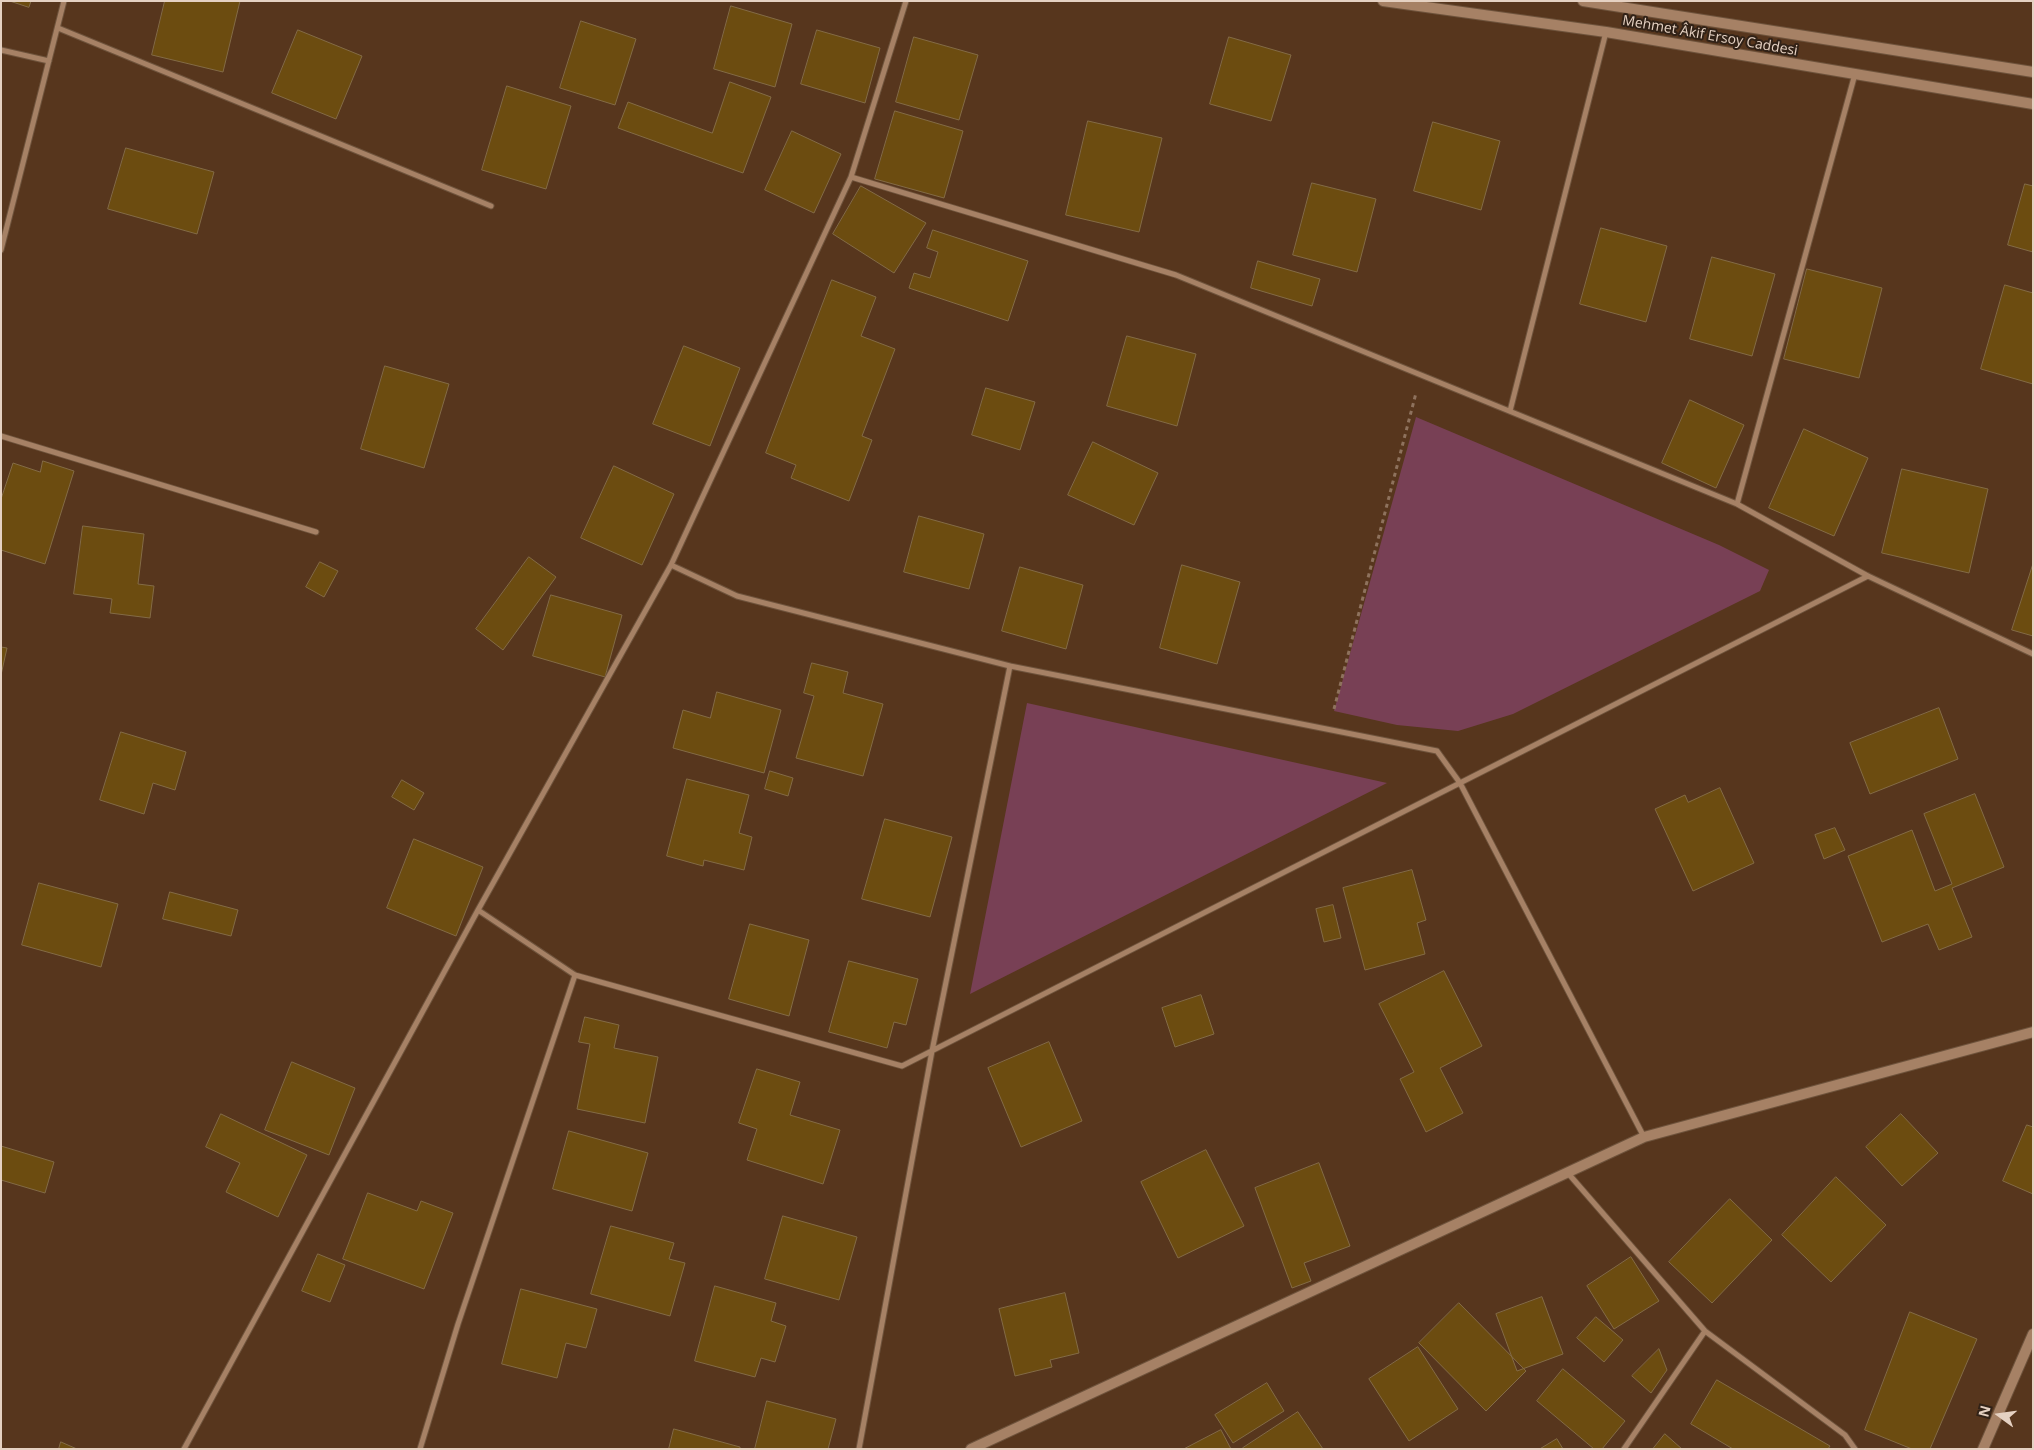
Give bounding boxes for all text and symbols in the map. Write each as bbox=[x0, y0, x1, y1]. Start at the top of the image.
street label: Mehmet Âkif Ersoy Caddesi bbox=[1621, 12, 1799, 60]
north arrow bbox=[1974, 1390, 2024, 1440]
text: N bbox=[1973, 1403, 1995, 1419]

